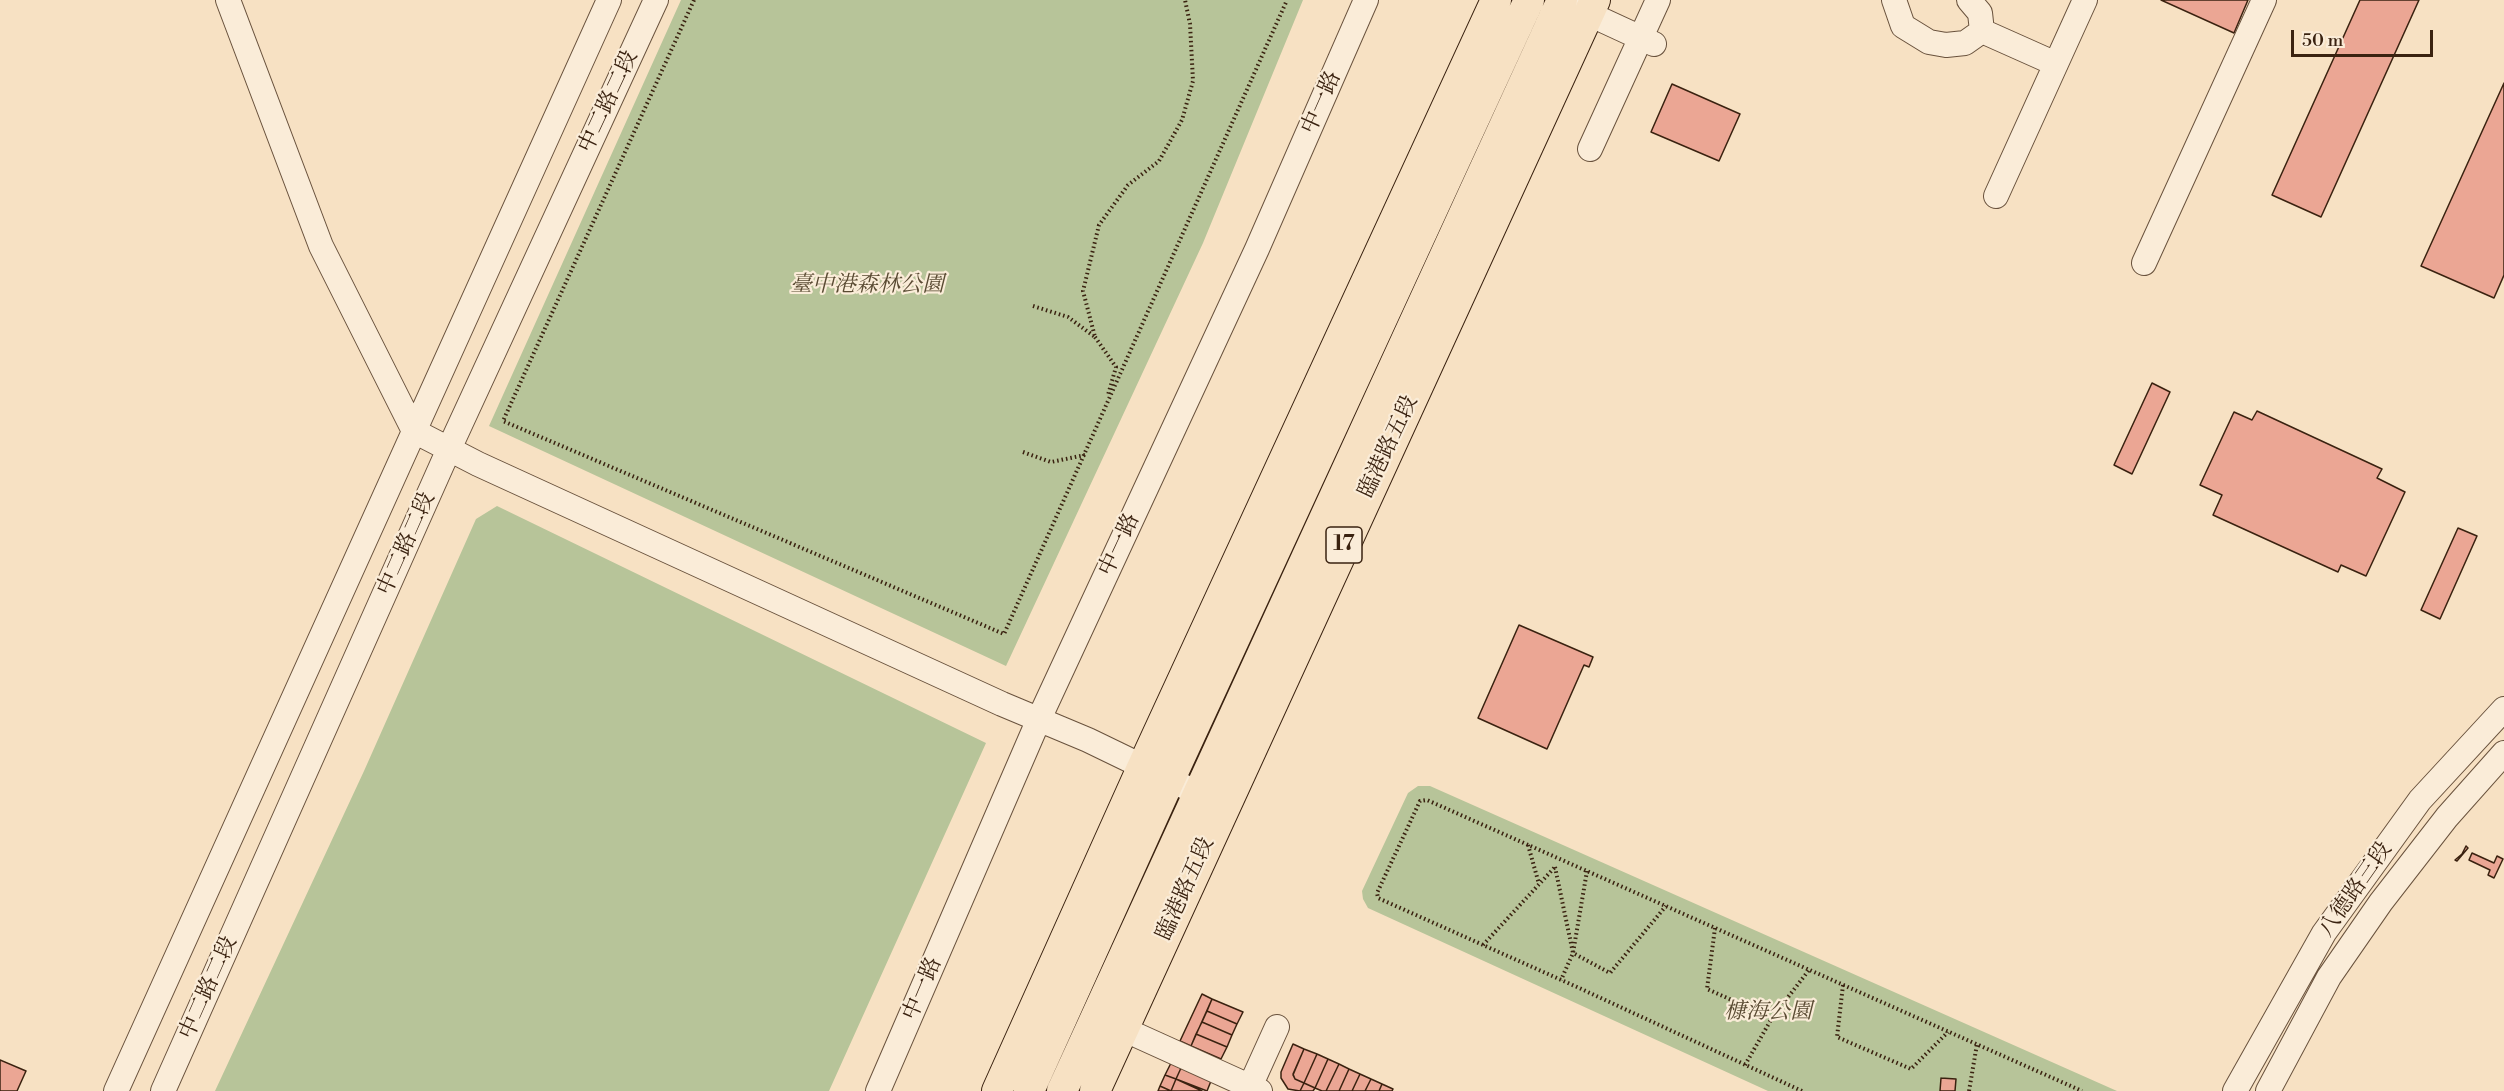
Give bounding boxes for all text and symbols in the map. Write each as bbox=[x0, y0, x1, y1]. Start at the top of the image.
scale bar bbox=[2294, 18, 2436, 56]
text: 50 m bbox=[2302, 29, 2343, 52]
street label: 中二路二段 bbox=[574, 47, 644, 157]
street label: 中一路 bbox=[1297, 67, 1347, 139]
park label: 臺中港森林公園 bbox=[790, 273, 944, 299]
street label: 臨港路五段 bbox=[1354, 392, 1424, 502]
street label: 中二路二段 bbox=[373, 488, 441, 600]
street label: 中一路 bbox=[1094, 510, 1146, 580]
road number: 17 bbox=[1326, 527, 1362, 563]
street label: 臨港路五段 bbox=[1152, 833, 1220, 945]
street label: 八德路三段 bbox=[2314, 837, 2398, 943]
street label: 中二路二段 bbox=[175, 932, 243, 1044]
street label: 中一路 bbox=[898, 953, 948, 1025]
park label: 槺海公園 bbox=[1724, 1000, 1812, 1026]

